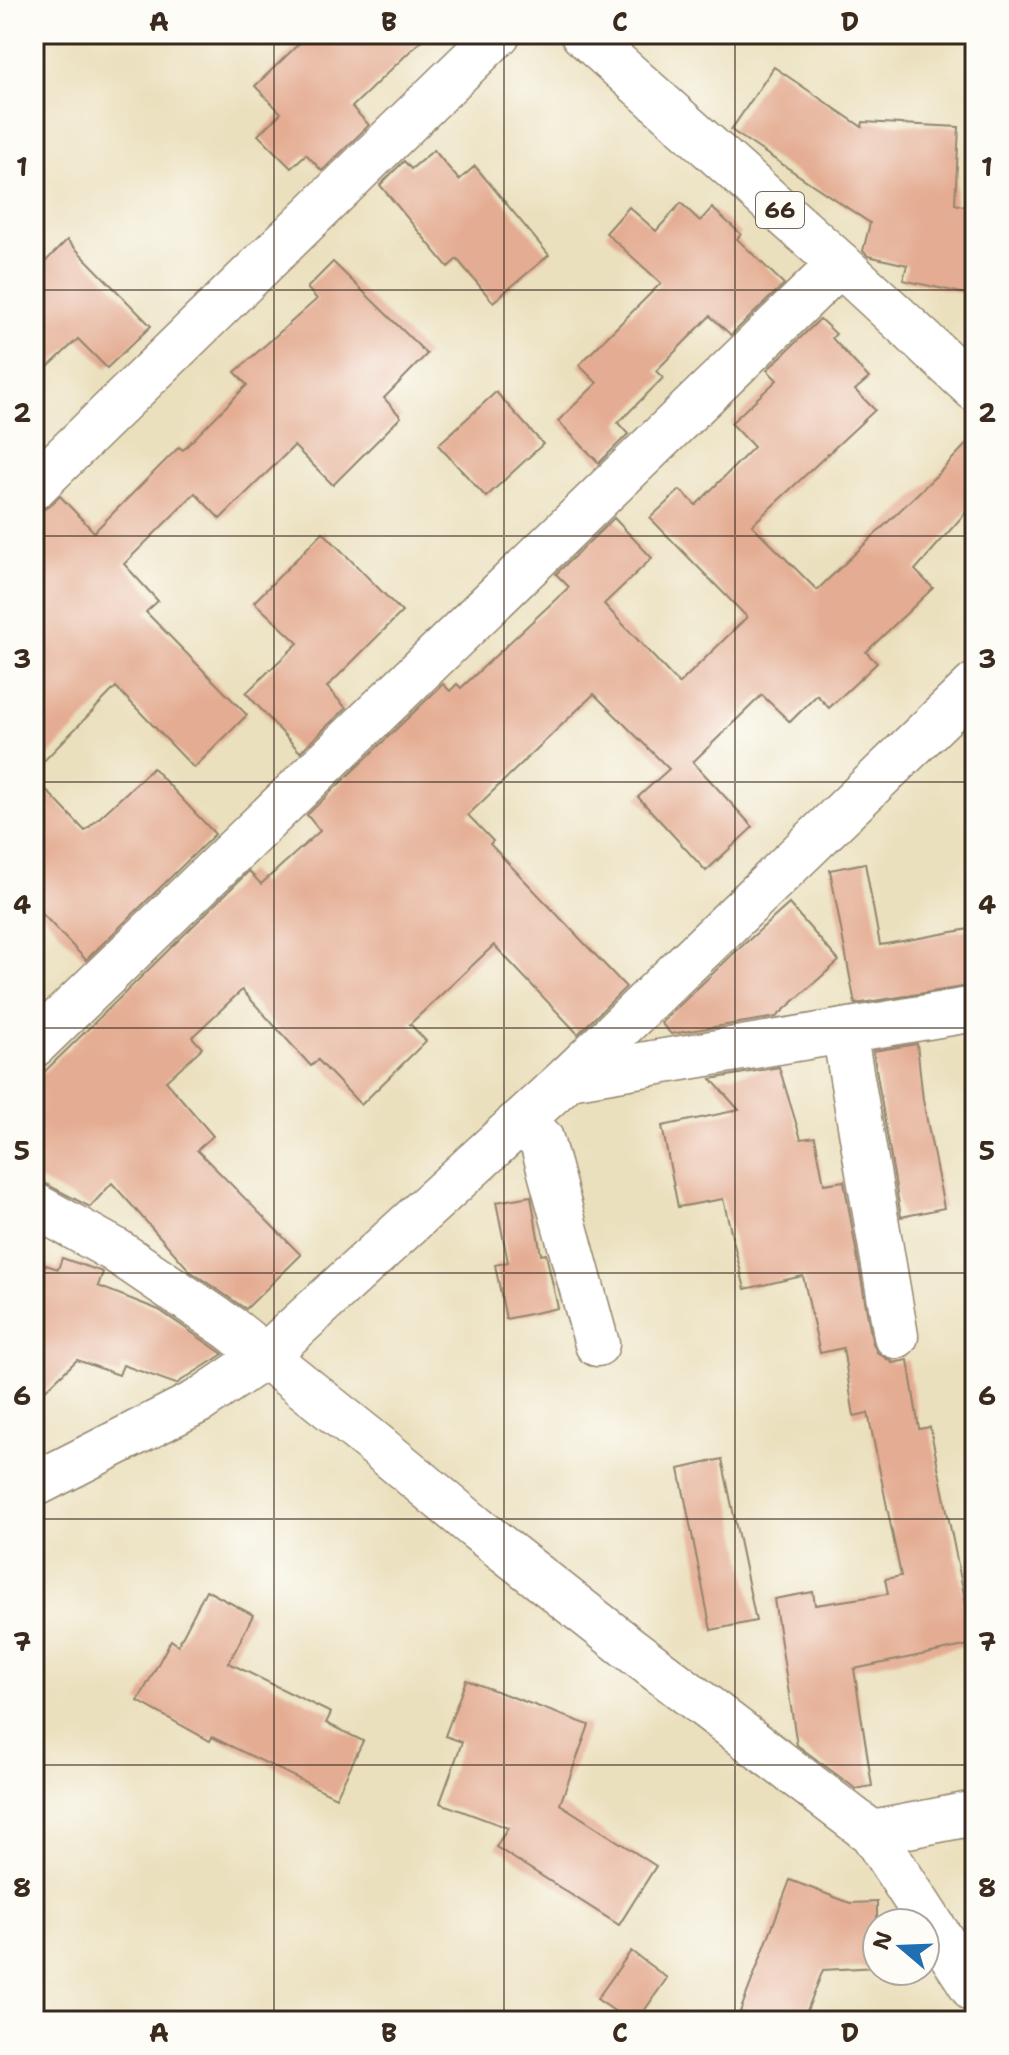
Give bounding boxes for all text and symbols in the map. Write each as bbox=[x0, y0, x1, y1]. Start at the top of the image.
text: A bbox=[149, 4, 169, 39]
text: B bbox=[381, 4, 397, 39]
text: C bbox=[612, 4, 628, 39]
text: D bbox=[841, 4, 859, 39]
text: 1 bbox=[16, 149, 28, 184]
text: 1 bbox=[981, 149, 993, 184]
road number: 66 bbox=[756, 192, 804, 228]
text: 2 bbox=[13, 395, 31, 430]
text: 2 bbox=[978, 395, 996, 430]
text: 3 bbox=[13, 641, 31, 676]
text: 3 bbox=[978, 641, 996, 676]
text: 4 bbox=[13, 887, 31, 922]
text: 4 bbox=[978, 887, 996, 922]
text: 5 bbox=[14, 1133, 30, 1168]
text: 5 bbox=[979, 1133, 995, 1168]
text: 6 bbox=[13, 1378, 31, 1413]
text: 6 bbox=[978, 1378, 996, 1413]
text: 7 bbox=[13, 1624, 31, 1659]
text: 7 bbox=[978, 1624, 996, 1659]
text: 8 bbox=[13, 1870, 31, 1905]
text: 8 bbox=[978, 1870, 996, 1905]
north arrow bbox=[861, 1907, 941, 1987]
text: N bbox=[866, 1928, 899, 1954]
text: A bbox=[149, 2015, 169, 2050]
text: B bbox=[381, 2015, 397, 2050]
text: C bbox=[612, 2015, 628, 2050]
text: D bbox=[841, 2015, 859, 2050]

